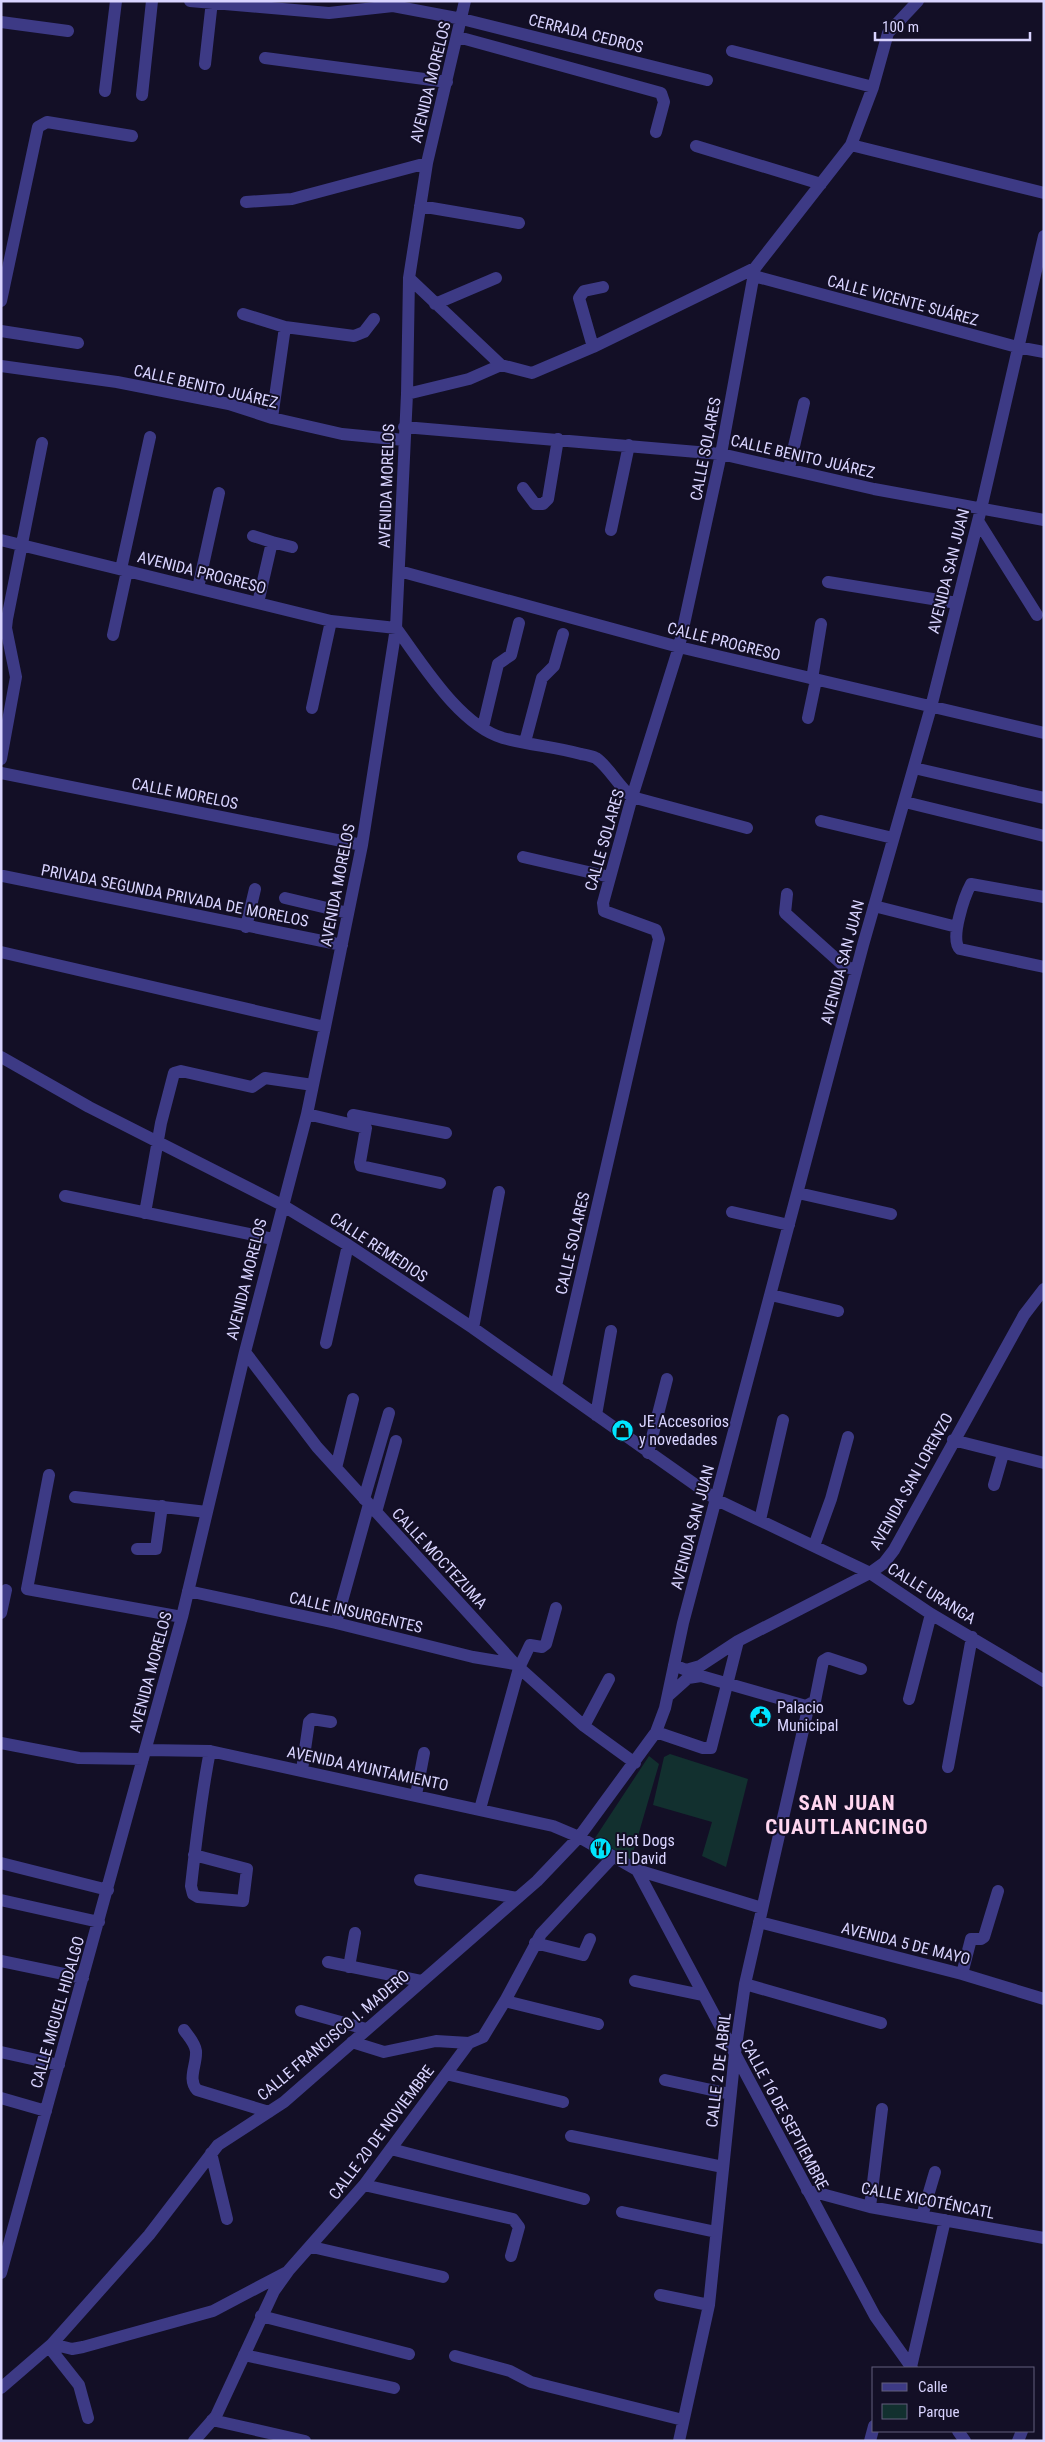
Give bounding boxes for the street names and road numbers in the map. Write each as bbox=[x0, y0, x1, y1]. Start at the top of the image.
street label: CERRADA CEDROS bbox=[526, 10, 645, 57]
street label: AVENIDA MORELOS bbox=[406, 19, 455, 145]
street label: CALLE VICENTE SUÁREZ bbox=[825, 271, 981, 330]
street label: CALLE BENITO JUÁREZ bbox=[132, 361, 280, 412]
street label: CALLE SOLARES bbox=[686, 396, 725, 502]
street label: AVENIDA MORELOS bbox=[375, 424, 398, 549]
street label: CALLE BENITO JUÁREZ bbox=[729, 431, 877, 482]
street label: AVENIDA SAN JUAN bbox=[924, 507, 973, 636]
street label: AVENIDA PROGRESO bbox=[136, 547, 268, 598]
street label: CALLE PROGRESO bbox=[665, 618, 782, 665]
street label: CALLE MORELOS bbox=[130, 774, 240, 813]
street label: CALLE SOLARES bbox=[581, 787, 628, 893]
street label: AVENIDA MORELOS bbox=[316, 822, 359, 948]
street label: PRIVADA SEGUNDA PRIVADA DE MORELOS bbox=[40, 860, 310, 931]
street label: AVENIDA SAN JUAN bbox=[817, 898, 868, 1026]
street label: CALLE SOLARES bbox=[551, 1190, 594, 1296]
street label: CALLE REMEDIOS bbox=[326, 1209, 431, 1286]
street label: AVENIDA MORELOS bbox=[222, 1216, 271, 1342]
street label: AVENIDA SAN LORENZO bbox=[866, 1410, 957, 1553]
street label: AVENIDA SAN JUAN bbox=[667, 1463, 718, 1591]
street label: CALLE MOCTEZUMA bbox=[388, 1504, 491, 1613]
street label: CALLE URANGA bbox=[884, 1559, 979, 1628]
street label: CALLE INSURGENTES bbox=[287, 1588, 425, 1637]
street label: AVENIDA MORELOS bbox=[125, 1610, 176, 1735]
street label: AVENIDA AYUNTAMIENTO bbox=[285, 1742, 450, 1795]
street label: AVENIDA 5 DE MAYO bbox=[839, 1918, 972, 1969]
street label: CALLE MIGUEL HIDALGO bbox=[27, 1934, 88, 2090]
street label: CALLE FRANCISCO I. MADERO bbox=[253, 1966, 413, 2105]
street label: CALLE 2 DE ABRIL bbox=[702, 2011, 735, 2129]
street label: CALLE 16 DE SEPTIEMBRE bbox=[737, 2036, 832, 2193]
street label: CALLE 20 DE NOVIEMBRE bbox=[325, 2061, 438, 2203]
street label: CALLE XICOTÉNCATL bbox=[859, 2178, 997, 2223]

